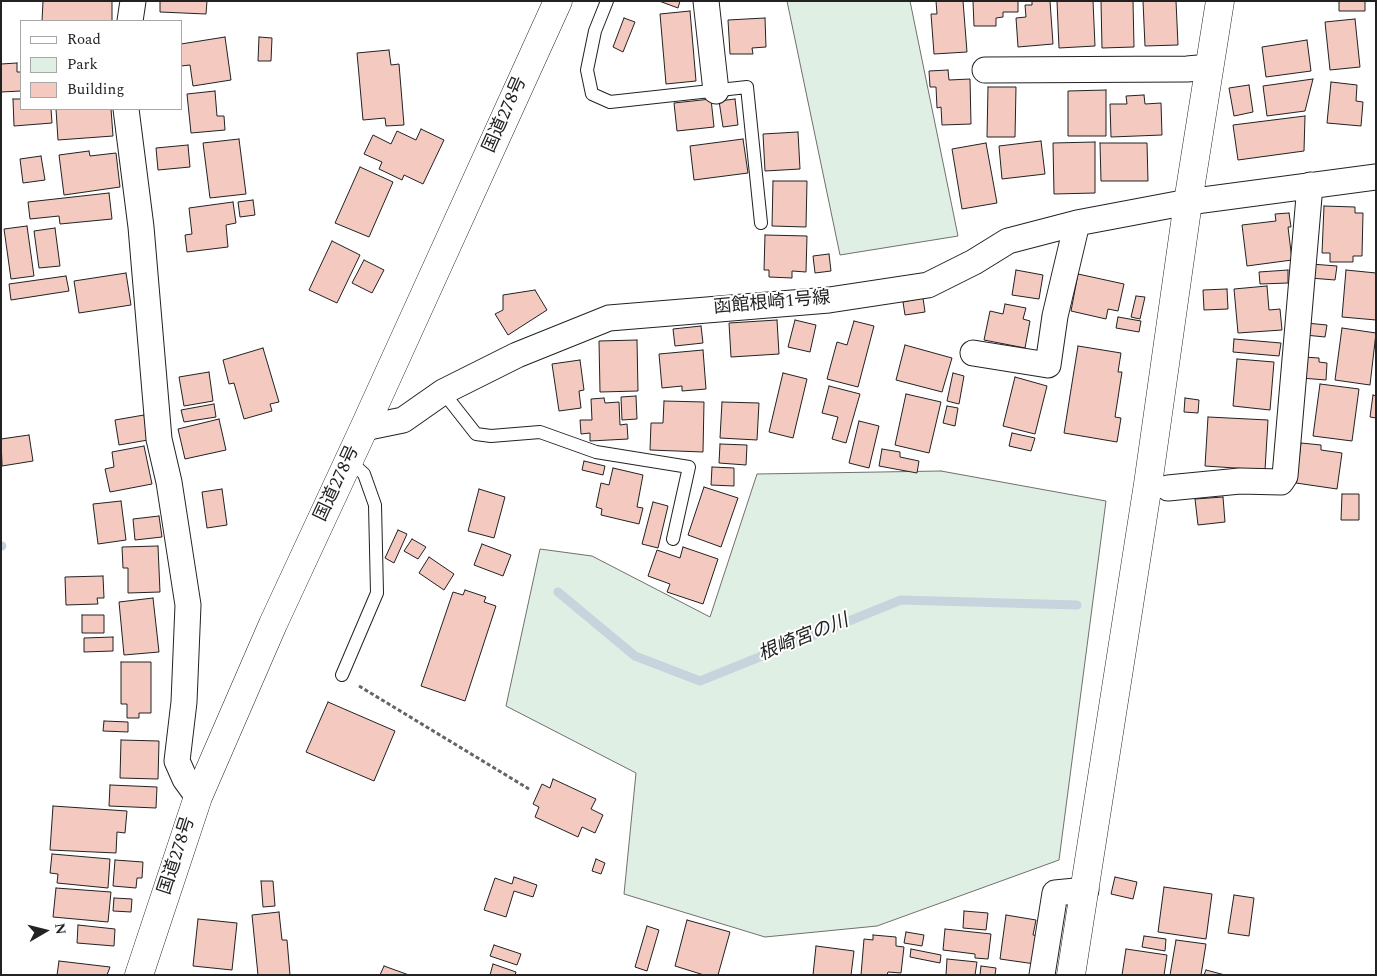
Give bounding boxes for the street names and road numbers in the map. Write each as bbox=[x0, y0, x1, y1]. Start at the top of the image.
street label: 国道278号 bbox=[480, 74, 532, 156]
street label: 函館根崎1号線 bbox=[713, 288, 831, 320]
street label: 国道278号 bbox=[311, 443, 365, 525]
street label: 国道278号 bbox=[155, 814, 201, 898]

